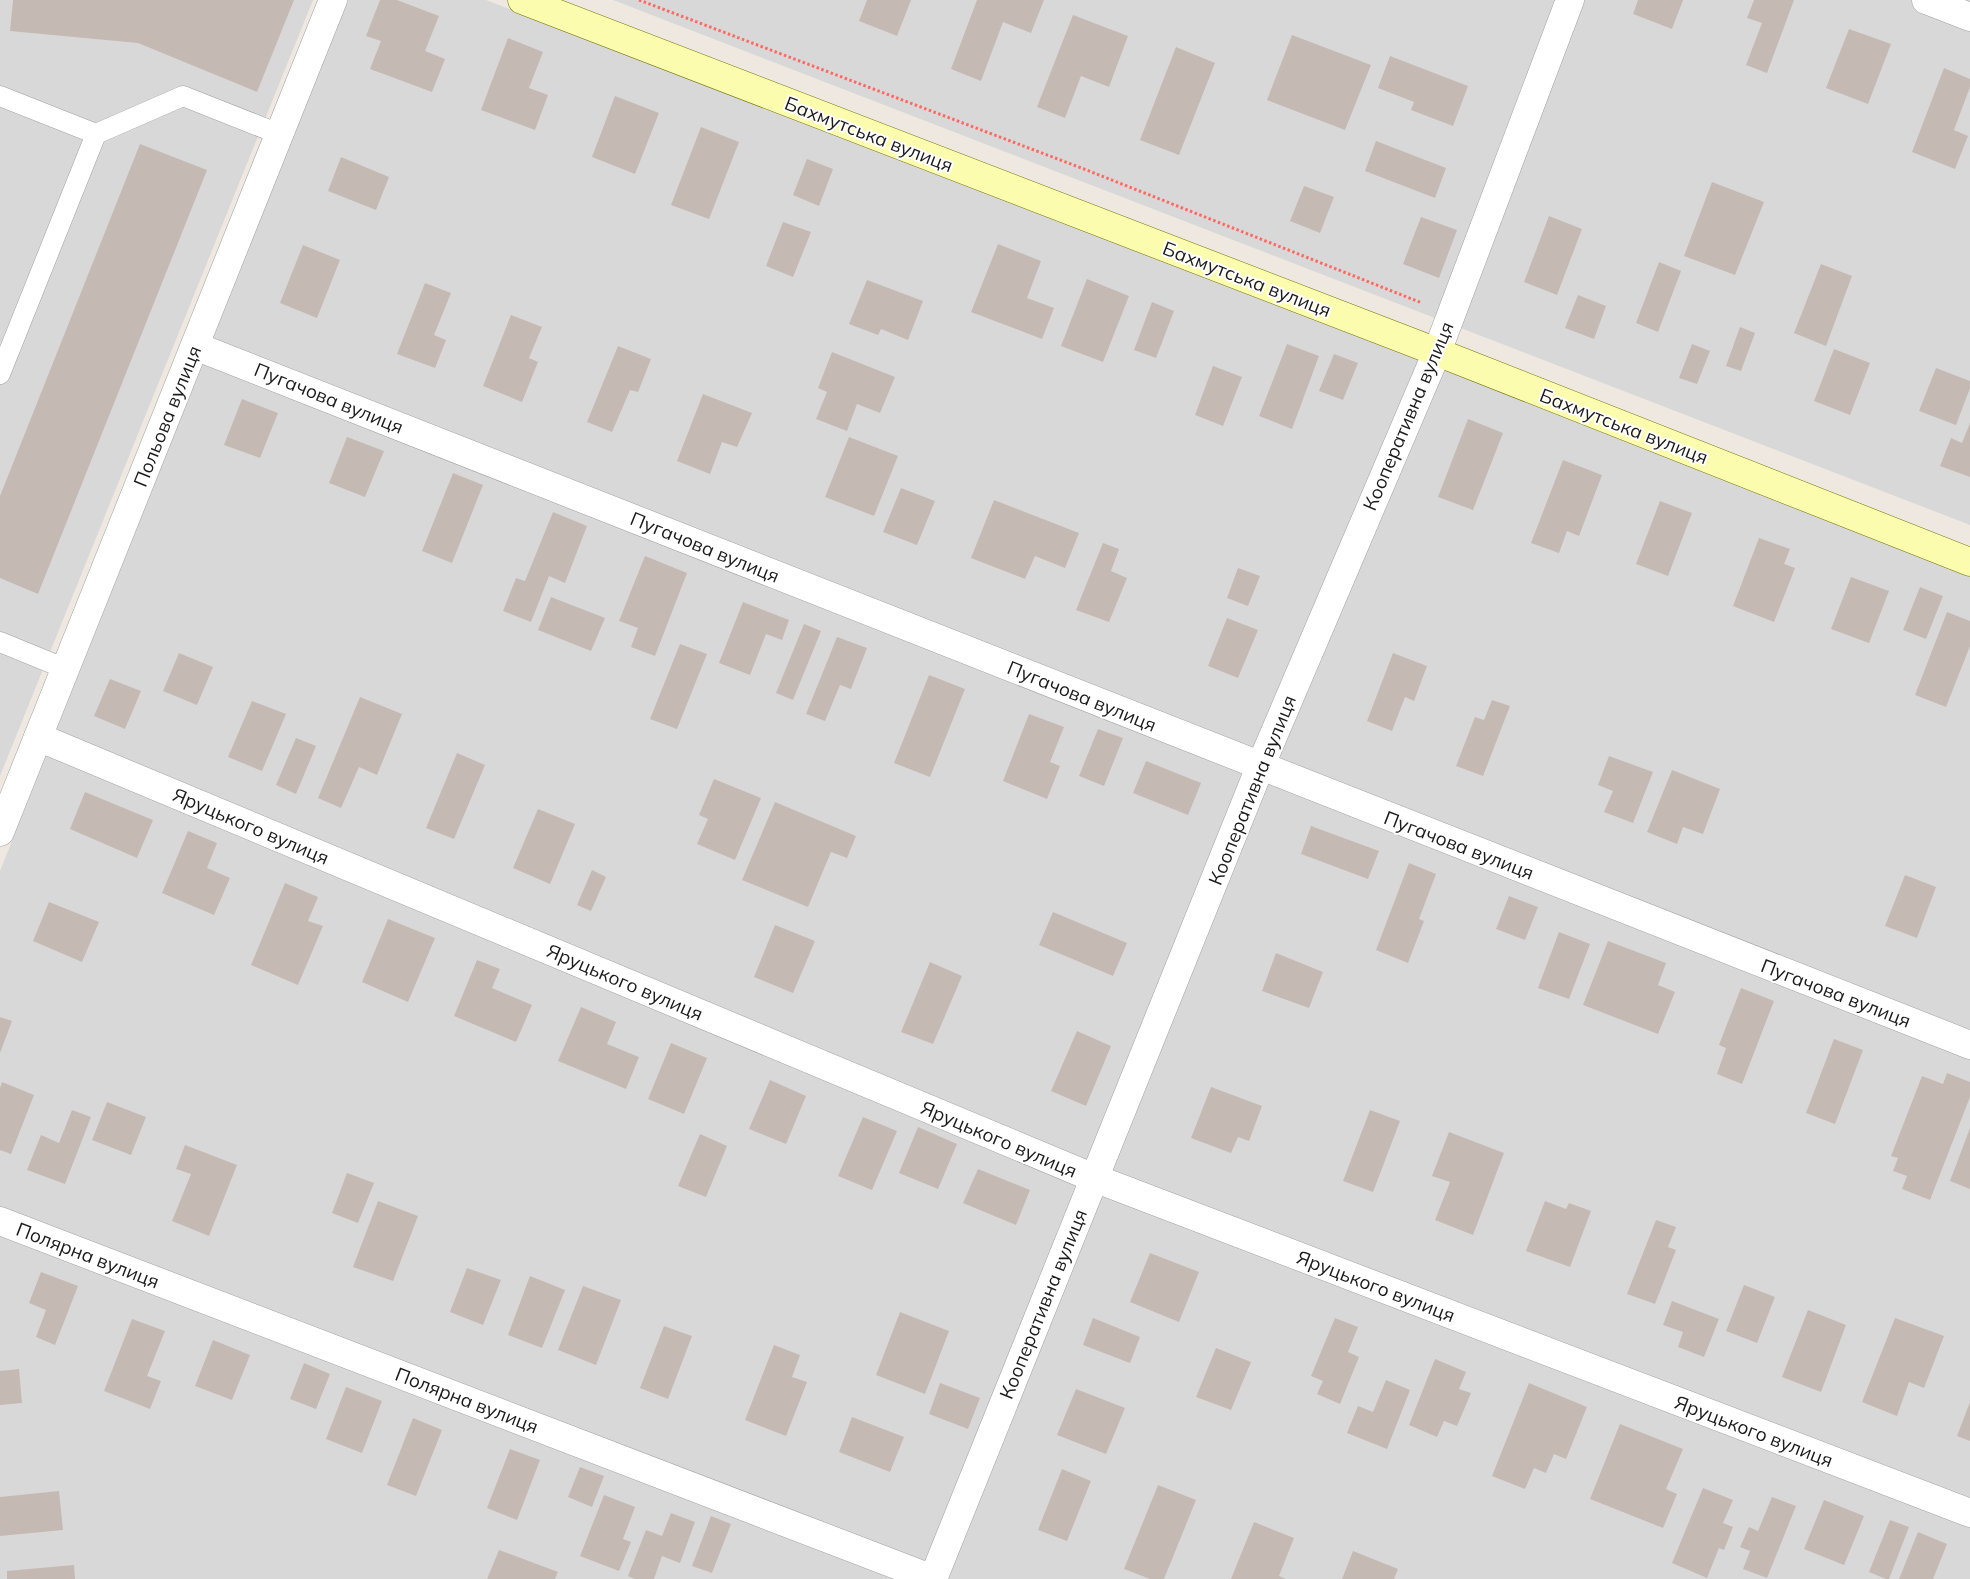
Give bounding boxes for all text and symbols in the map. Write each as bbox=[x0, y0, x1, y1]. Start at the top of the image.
street label: Бахмутська вулиця bbox=[782, 91, 956, 177]
street label: Бахмутська вулиця bbox=[1160, 236, 1334, 322]
street label: Кооперативна вулиця bbox=[1357, 318, 1459, 514]
street label: Польова вулиця bbox=[128, 342, 206, 490]
street label: Пугачова вулиця bbox=[251, 357, 407, 439]
street label: Бахмутська вулиця bbox=[1537, 383, 1711, 469]
street label: Пугачова вулиця bbox=[627, 506, 783, 588]
street label: Пугачова вулиця bbox=[1004, 655, 1160, 737]
street label: Кооперативна вулиця bbox=[1203, 692, 1301, 888]
street label: Яруцького вулиця bbox=[169, 782, 333, 870]
street label: Пугачова вулиця bbox=[1381, 805, 1537, 885]
street label: Яруцького вулиця bbox=[543, 938, 707, 1026]
street label: Пугачова вулиця bbox=[1758, 953, 1914, 1033]
street label: Яруцького вулиця bbox=[917, 1095, 1081, 1183]
street label: Кооперативна вулиця bbox=[994, 1206, 1092, 1402]
street label: Полярна вулиця bbox=[13, 1217, 163, 1293]
street label: Яруцького вулиця bbox=[1294, 1245, 1458, 1327]
street label: Полярна вулиця bbox=[392, 1362, 542, 1438]
street label: Яруцького вулиця bbox=[1672, 1390, 1836, 1472]

